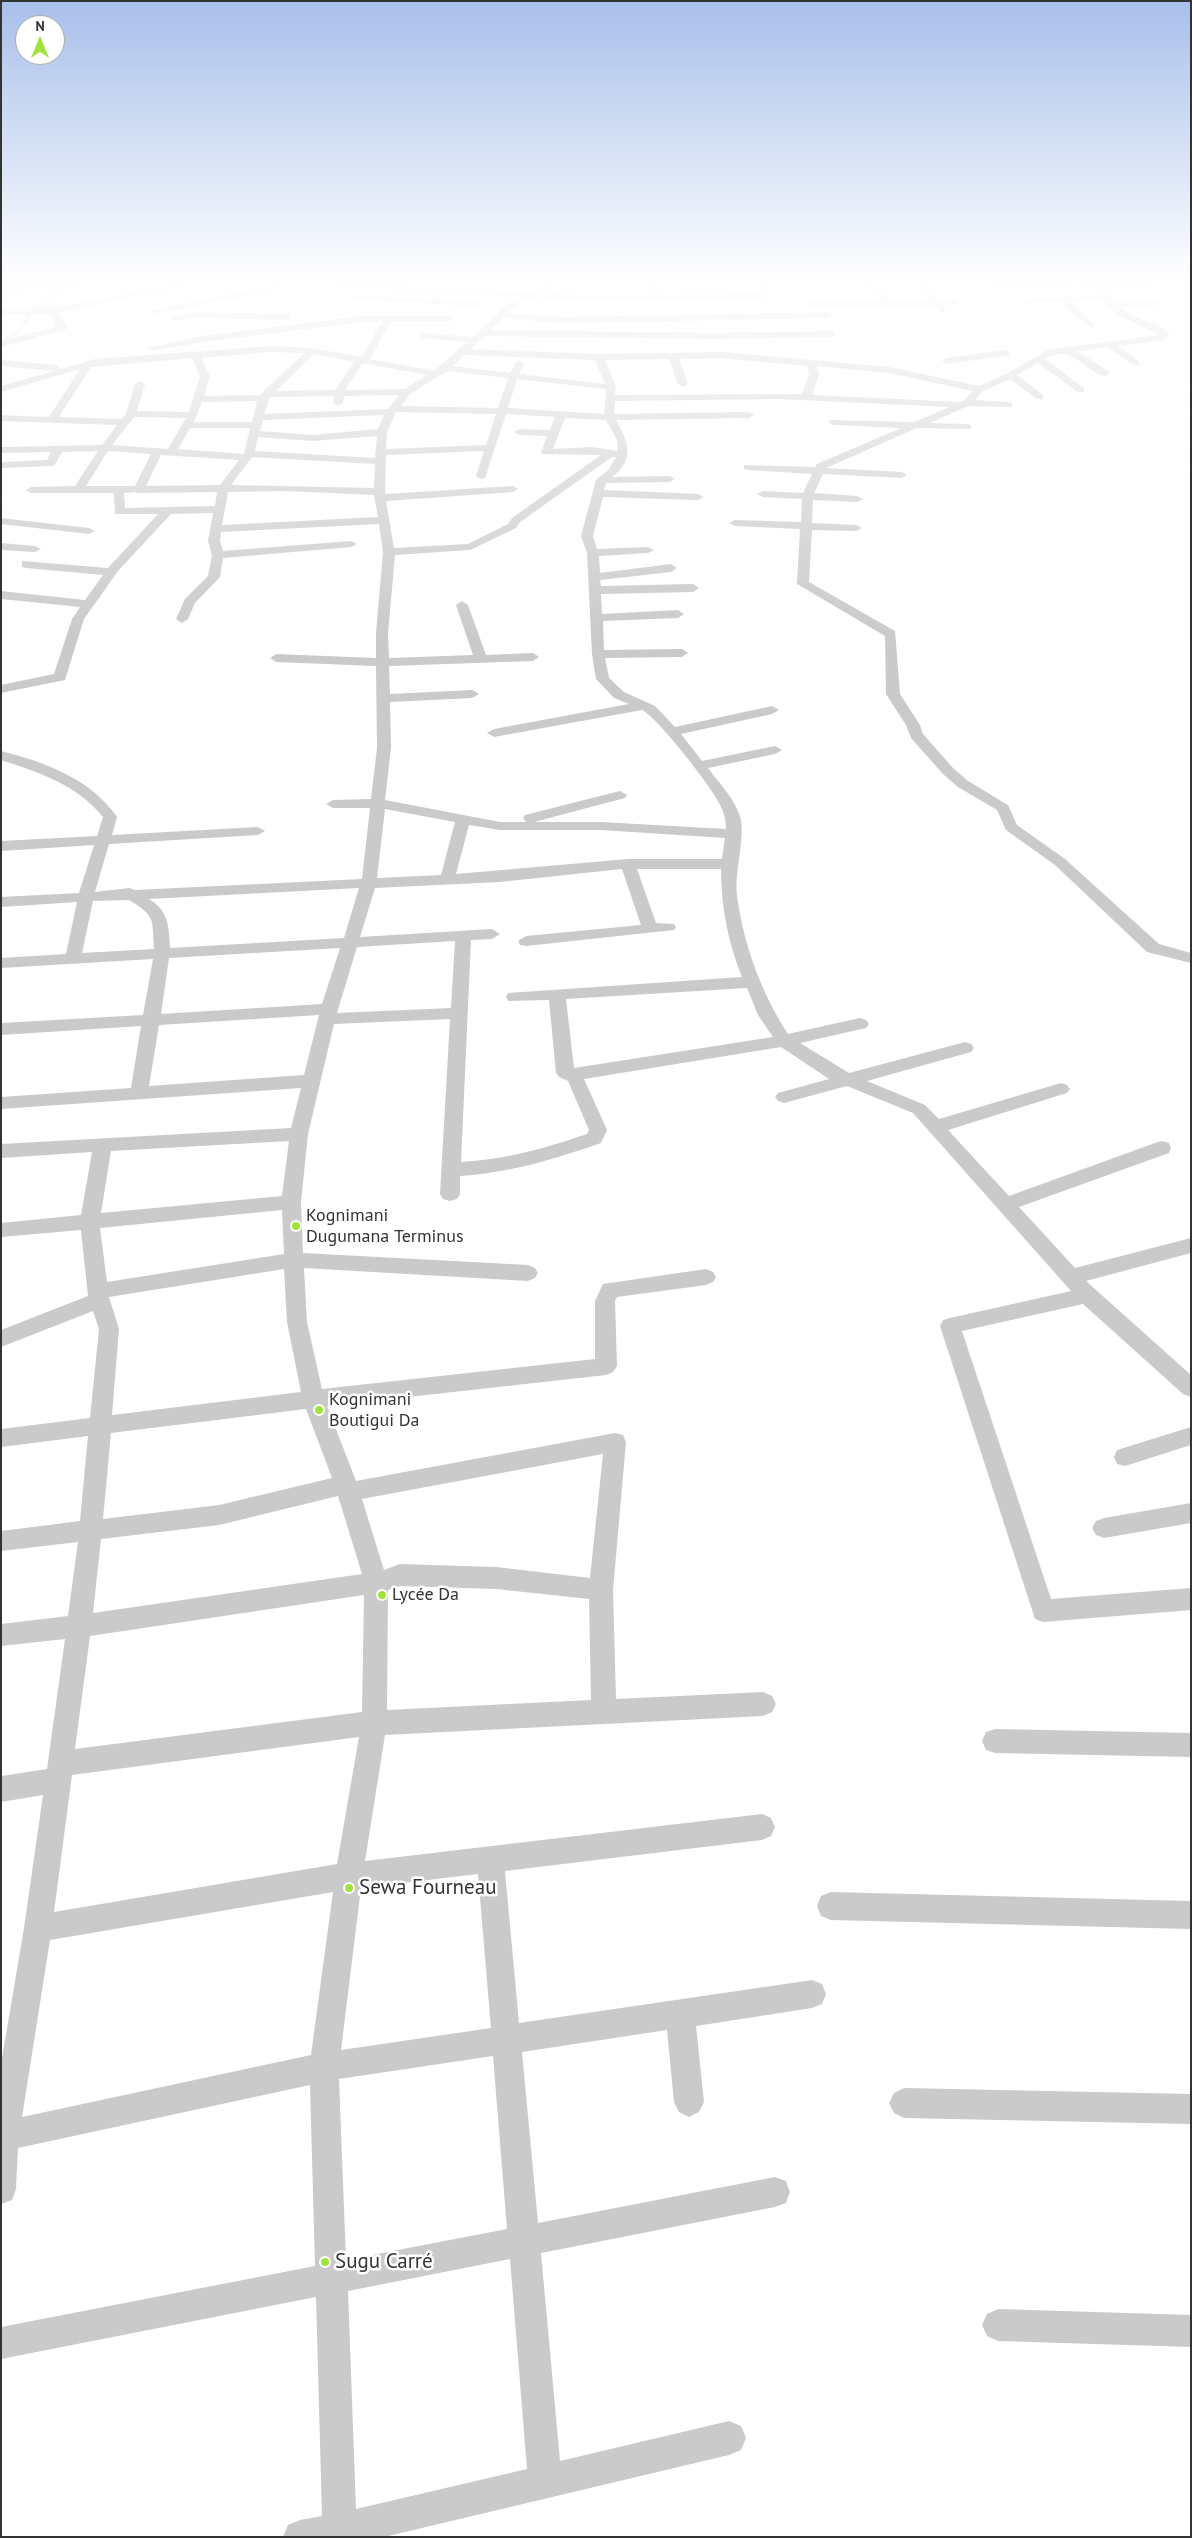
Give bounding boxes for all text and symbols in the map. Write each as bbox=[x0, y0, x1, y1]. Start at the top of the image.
north arrow bbox=[15, 15, 65, 65]
text: N bbox=[35, 17, 45, 35]
place label: Kognimani Dugumana Terminus bbox=[306, 1205, 463, 1248]
marker: Kognimani Dugumana Terminus bbox=[290, 1220, 302, 1232]
place label: Kognimani Boutigui Da bbox=[329, 1389, 419, 1432]
marker: Kognimani Boutigui Da bbox=[313, 1404, 325, 1416]
place label: Lycée Da bbox=[392, 1584, 459, 1606]
marker: Lycée Da bbox=[376, 1589, 388, 1601]
place label: Sewa Fourneau bbox=[359, 1875, 497, 1901]
marker: Sewa Fourneau bbox=[343, 1882, 355, 1894]
place label: Sugu Carré bbox=[335, 2249, 433, 2275]
marker: Sugu Carré bbox=[319, 2256, 331, 2268]

